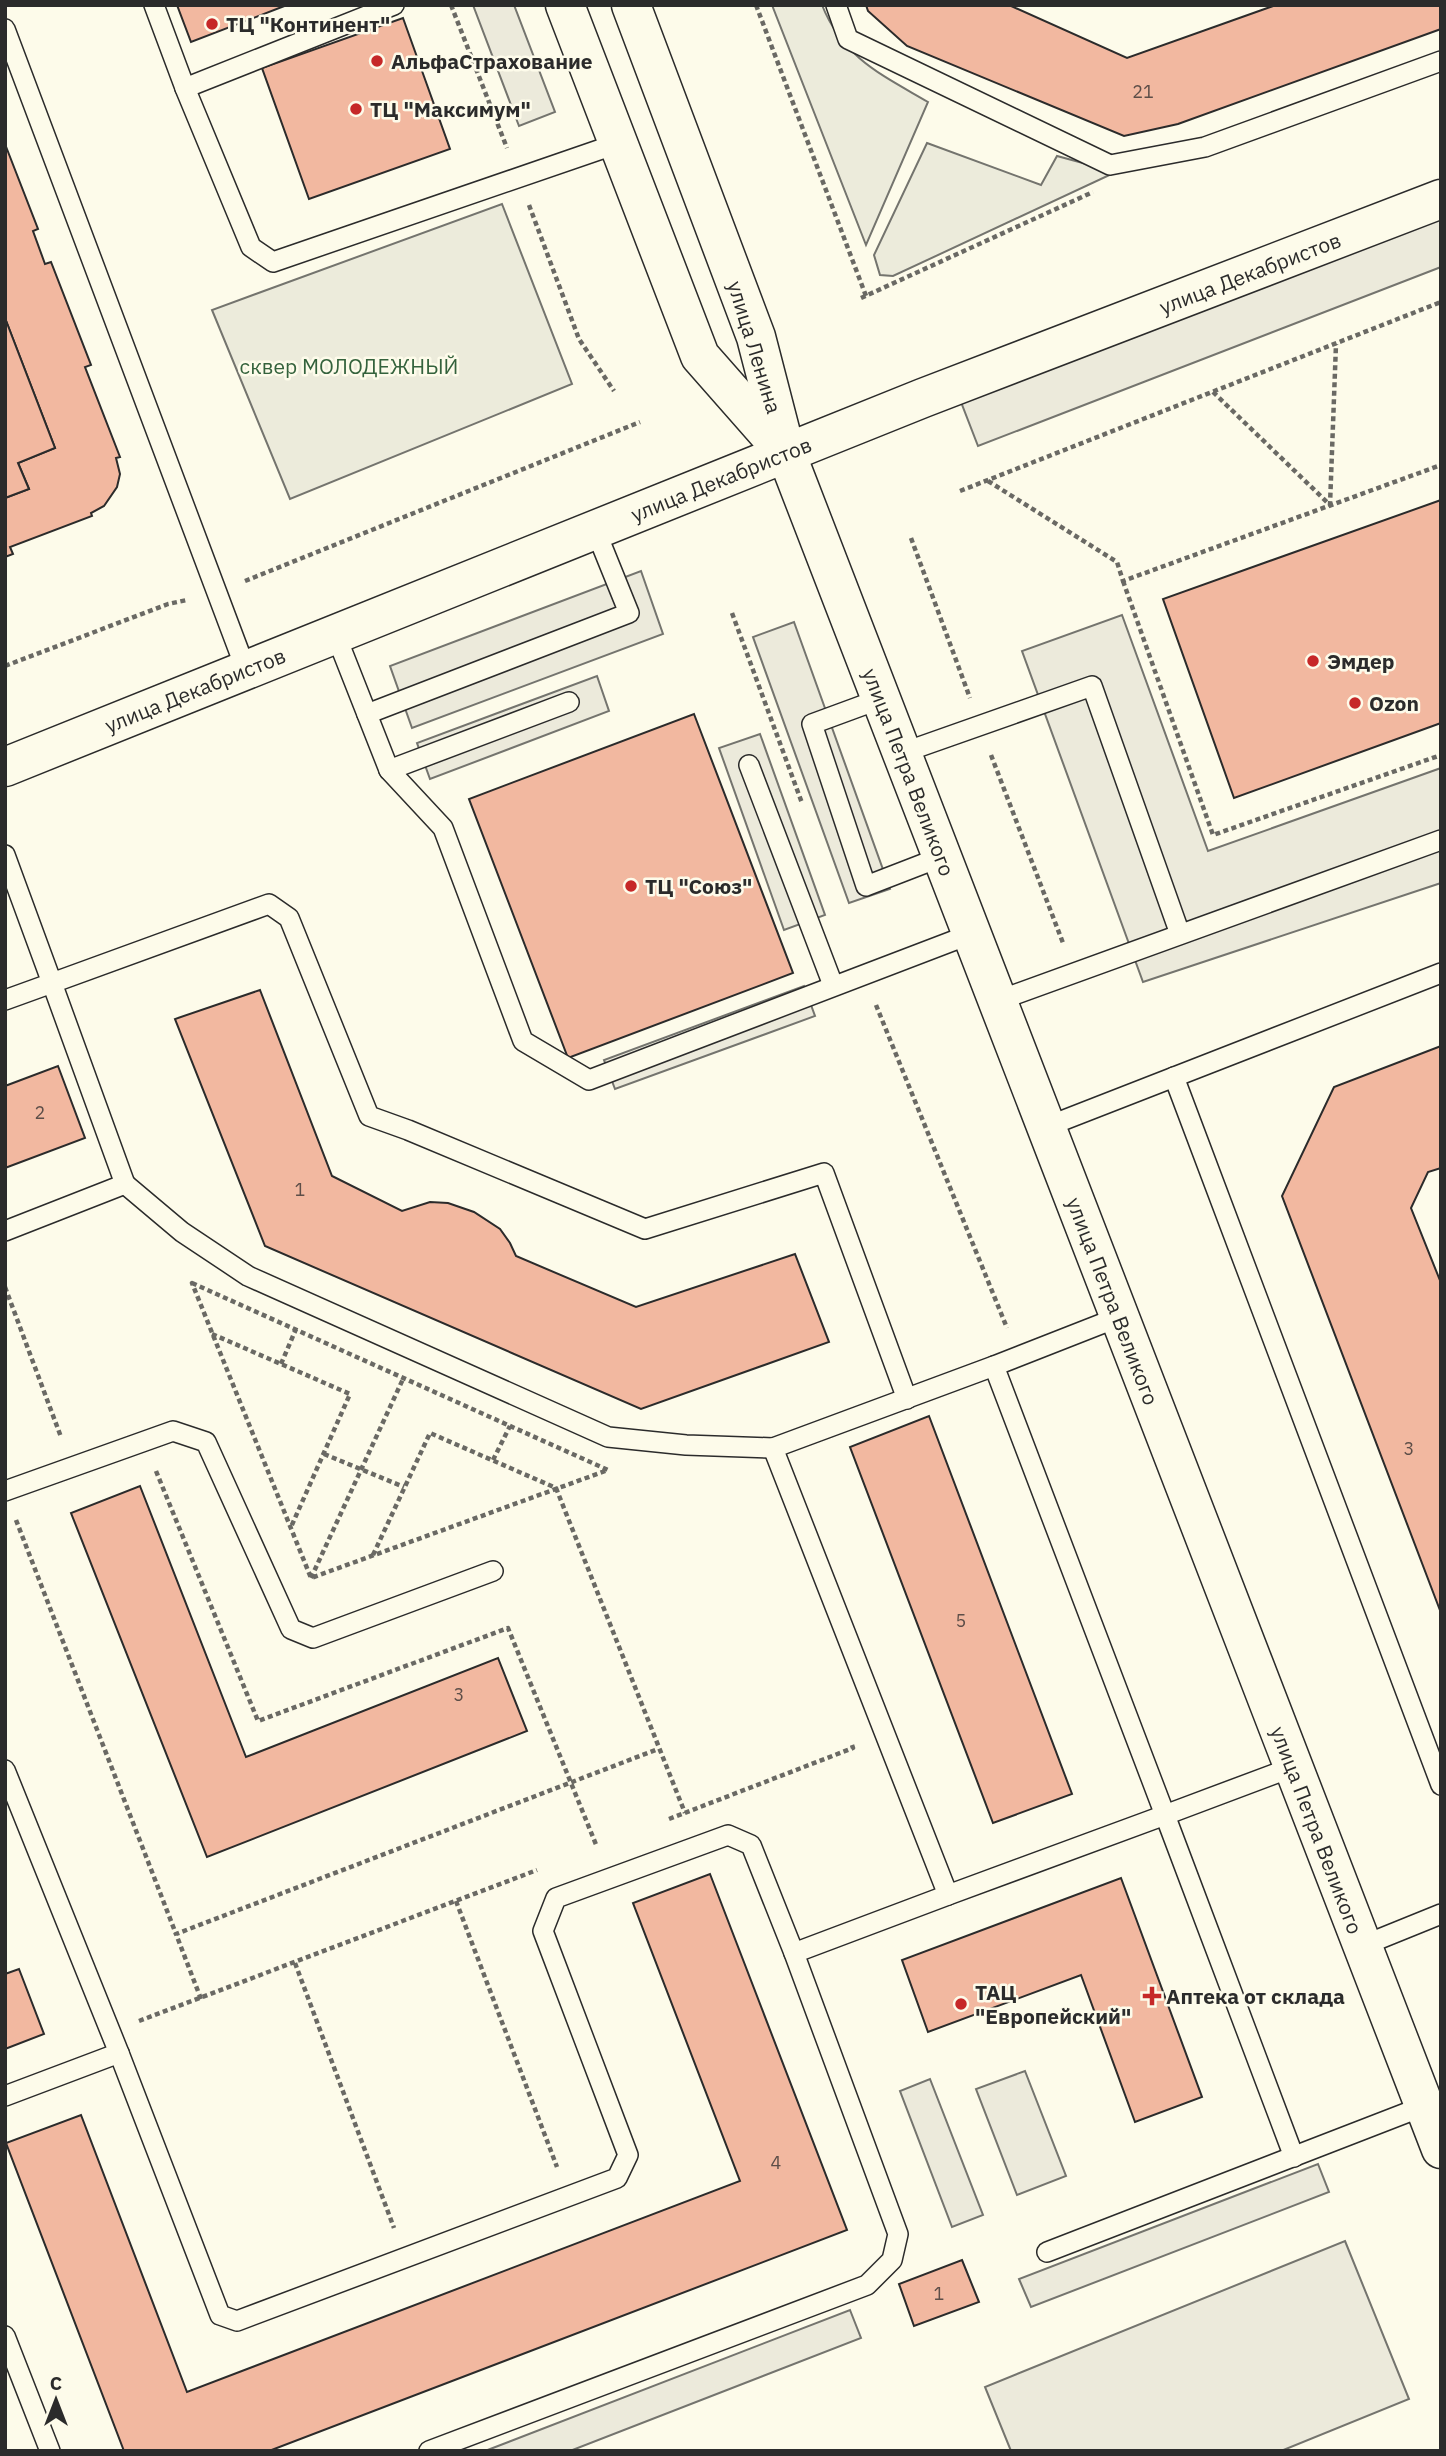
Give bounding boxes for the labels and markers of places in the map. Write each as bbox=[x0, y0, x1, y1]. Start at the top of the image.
place label: ТЦ "Континент" bbox=[226, 10, 390, 38]
marker: ТЦ "Континент" bbox=[204, 16, 220, 32]
place label: АльфаСтрахование bbox=[391, 47, 593, 75]
marker: АльфаСтрахование bbox=[369, 53, 385, 69]
place label: ТЦ "Максимум" bbox=[370, 95, 531, 123]
marker: ТЦ "Максимум" bbox=[348, 101, 364, 117]
place label: Эмдер bbox=[1327, 647, 1395, 675]
marker: Эмдер bbox=[1305, 653, 1321, 669]
place label: Ozon bbox=[1369, 689, 1419, 717]
marker: Ozon bbox=[1347, 695, 1363, 711]
place label: ТЦ "Союз" bbox=[645, 872, 752, 900]
marker: ТЦ "Союз" bbox=[623, 878, 639, 894]
place label: ТАЦ "Европейский" bbox=[975, 1978, 1131, 2030]
place label: Аптека от склада bbox=[1166, 1982, 1345, 2010]
marker: Аптека от склада bbox=[1144, 1988, 1160, 2004]
marker: ТАЦ "Европейский" bbox=[953, 1996, 969, 2012]

